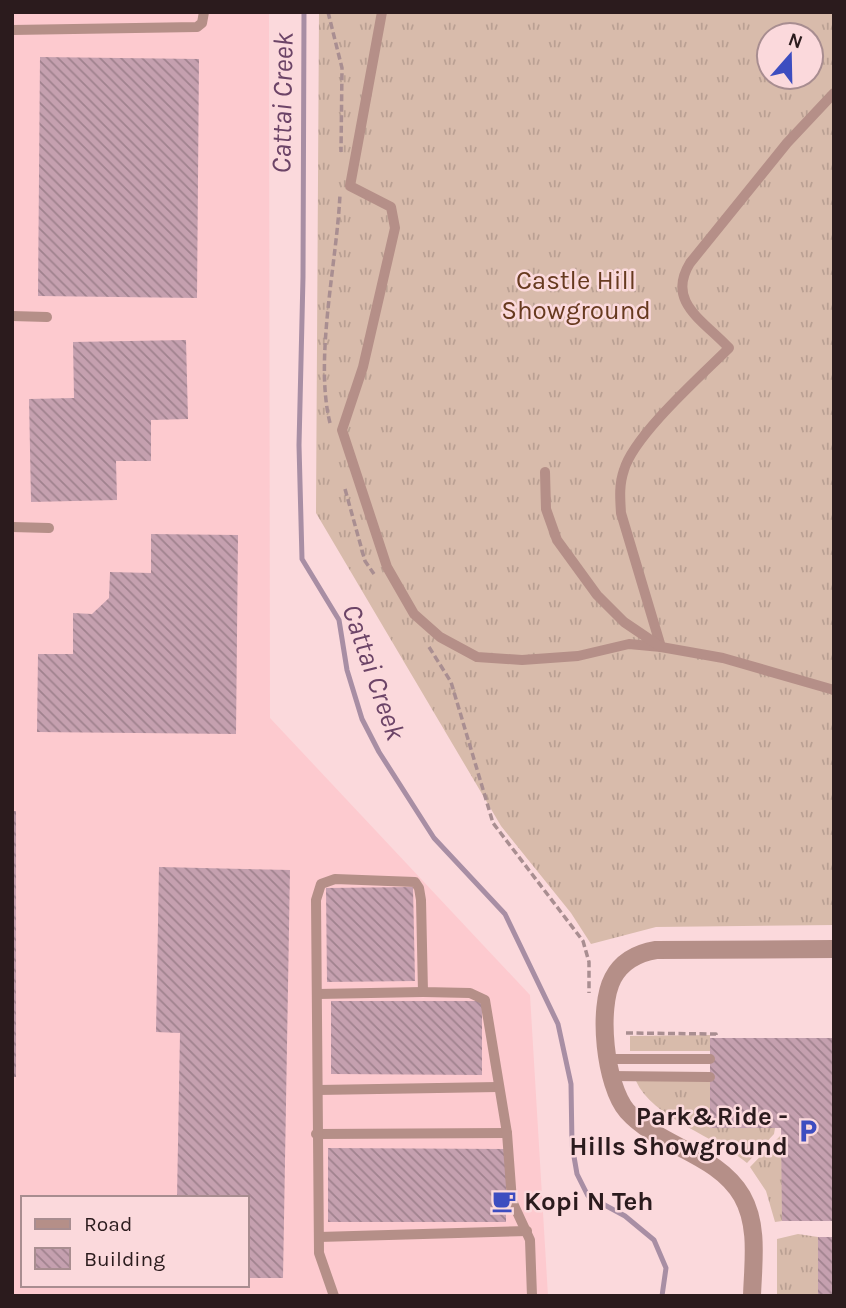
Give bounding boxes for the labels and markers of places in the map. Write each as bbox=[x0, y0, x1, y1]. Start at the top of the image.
place label: Park&Ride - Hills Showground bbox=[569, 1101, 788, 1162]
parking icon: Park&Ride - Hills Showground bbox=[794, 1117, 822, 1145]
place label: Kopi N Teh bbox=[524, 1186, 654, 1217]
cafe icon: Kopi N Teh bbox=[490, 1187, 518, 1215]

